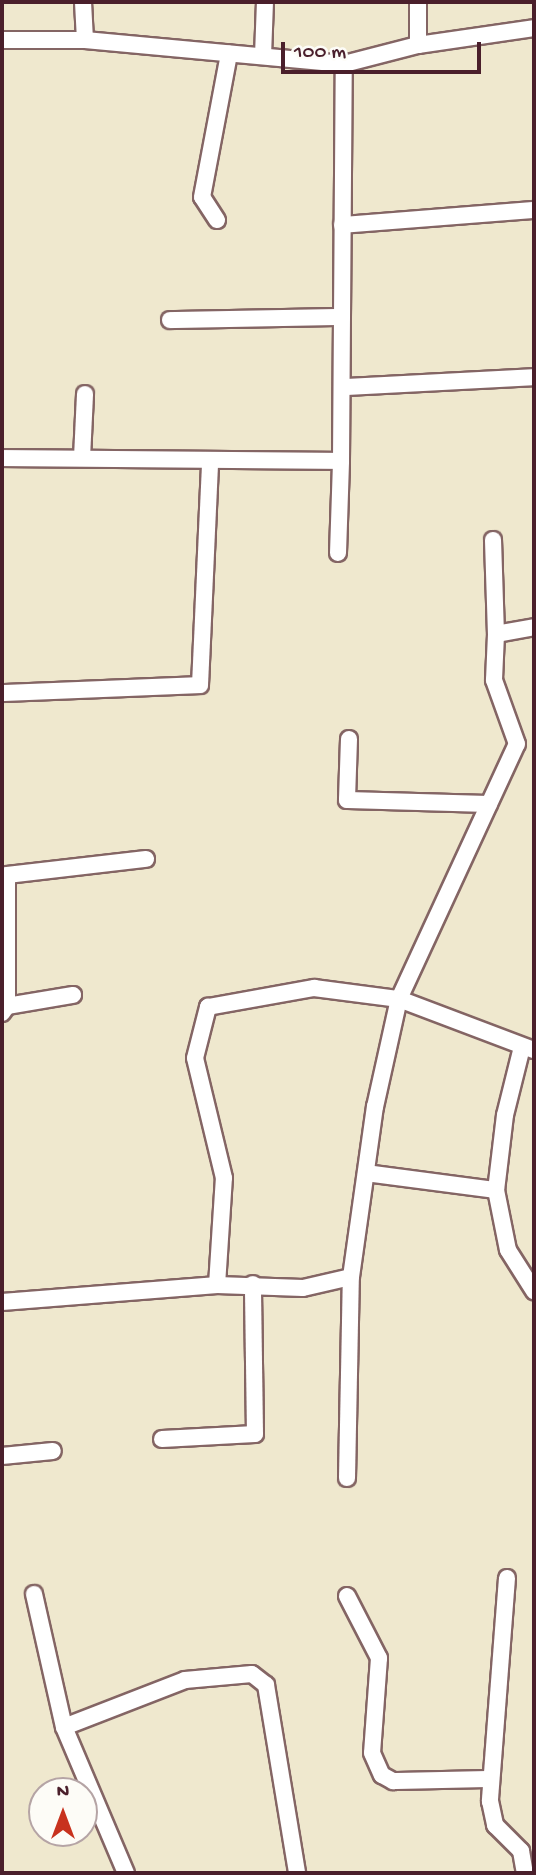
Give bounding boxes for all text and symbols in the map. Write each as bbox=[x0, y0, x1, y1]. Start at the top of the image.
scale bar bbox=[284, 28, 484, 72]
text: 100 m bbox=[294, 41, 346, 66]
north arrow bbox=[28, 1777, 98, 1847]
text: N bbox=[57, 1781, 69, 1804]

